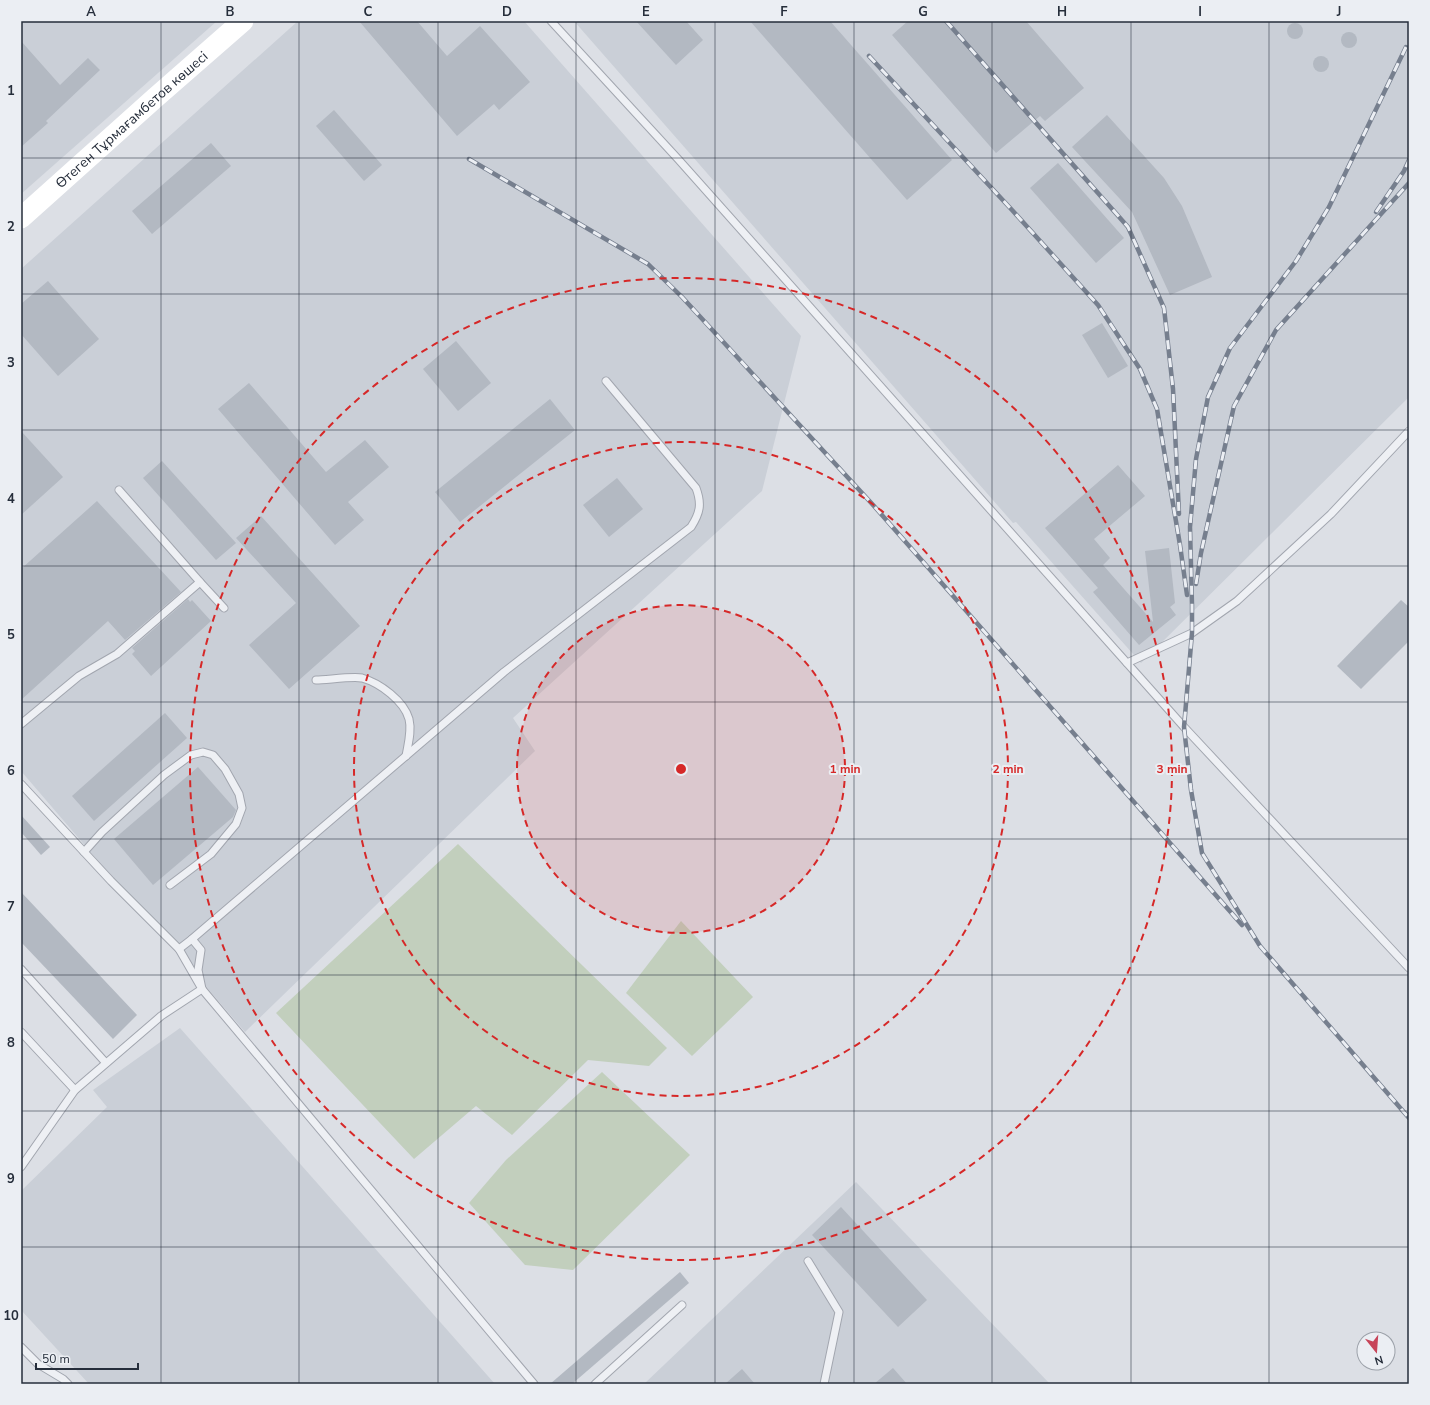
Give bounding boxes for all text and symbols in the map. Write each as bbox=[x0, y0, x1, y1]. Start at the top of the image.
text: A bbox=[86, 3, 96, 21]
text: B bbox=[226, 3, 235, 21]
text: C bbox=[364, 3, 373, 21]
text: D bbox=[502, 3, 512, 21]
text: E bbox=[642, 3, 650, 21]
text: F bbox=[780, 3, 788, 21]
text: G bbox=[918, 3, 928, 21]
text: H bbox=[1057, 3, 1067, 21]
text: I bbox=[1198, 3, 1202, 21]
text: J bbox=[1336, 3, 1341, 21]
street label: Өтеген Тұрмағамбетов көшесі bbox=[51, 47, 212, 193]
text: 1 bbox=[7, 82, 15, 100]
text: 2 bbox=[7, 218, 15, 236]
text: 3 bbox=[7, 354, 15, 372]
text: 4 bbox=[7, 490, 15, 508]
text: 5 bbox=[7, 626, 15, 644]
text: 1 min bbox=[829, 761, 861, 777]
text: 2 min bbox=[992, 761, 1024, 777]
text: 3 min bbox=[1156, 761, 1188, 777]
text: 6 bbox=[7, 762, 15, 780]
centre of rings bbox=[674, 762, 688, 776]
text: 7 bbox=[7, 898, 15, 916]
text: 8 bbox=[7, 1034, 15, 1052]
text: 9 bbox=[7, 1170, 15, 1188]
text: 10 bbox=[3, 1307, 19, 1325]
north arrow bbox=[1356, 1331, 1396, 1371]
scale bar bbox=[36, 1345, 138, 1371]
text: 50 m bbox=[42, 1351, 70, 1367]
text: N bbox=[1373, 1352, 1385, 1368]

